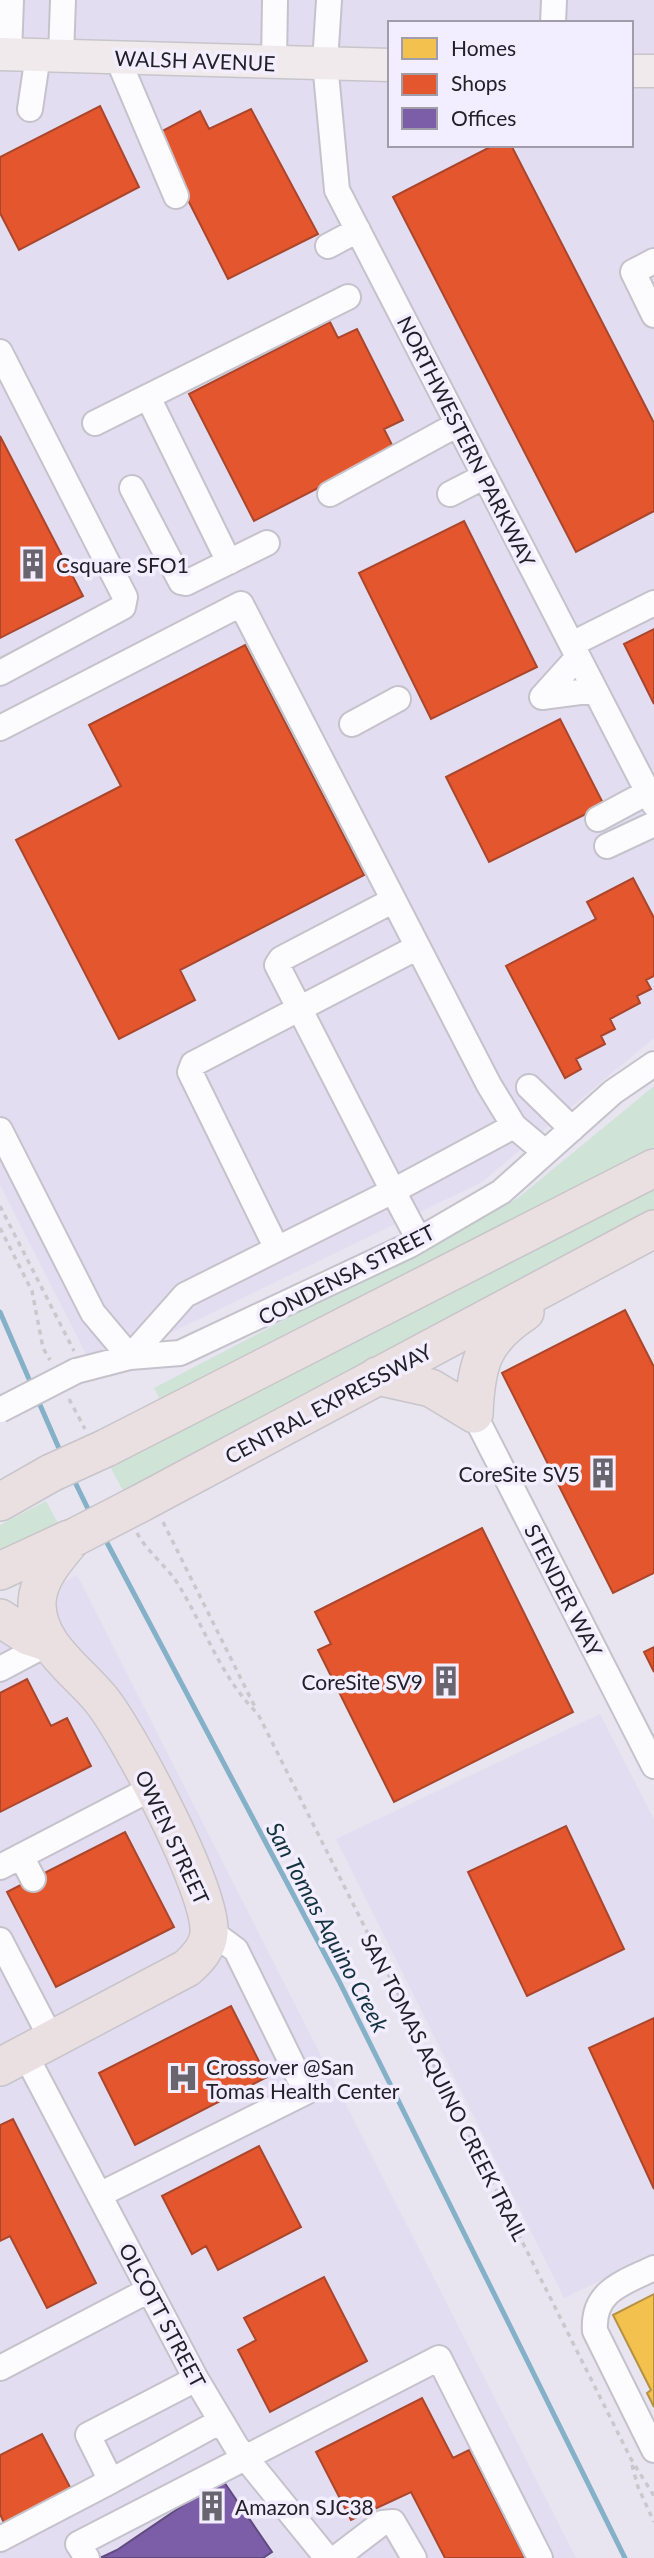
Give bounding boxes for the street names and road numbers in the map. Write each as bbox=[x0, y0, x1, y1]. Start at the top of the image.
street label: WALSH AVENUE bbox=[114, 45, 276, 75]
street label: NORTHWESTERN PARKWAY bbox=[393, 312, 542, 571]
street label: CONDENSA STREET bbox=[254, 1218, 439, 1329]
street label: CENTRAL EXPRESSWAY bbox=[220, 1337, 436, 1468]
street label: STENDER WAY bbox=[520, 1520, 608, 1661]
street label: OWEN STREET bbox=[131, 1766, 215, 1909]
street label: SAN TOMAS AQUINO CREEK TRAIL bbox=[356, 1929, 534, 2245]
street label: OLCOTT STREET bbox=[114, 2239, 212, 2392]

